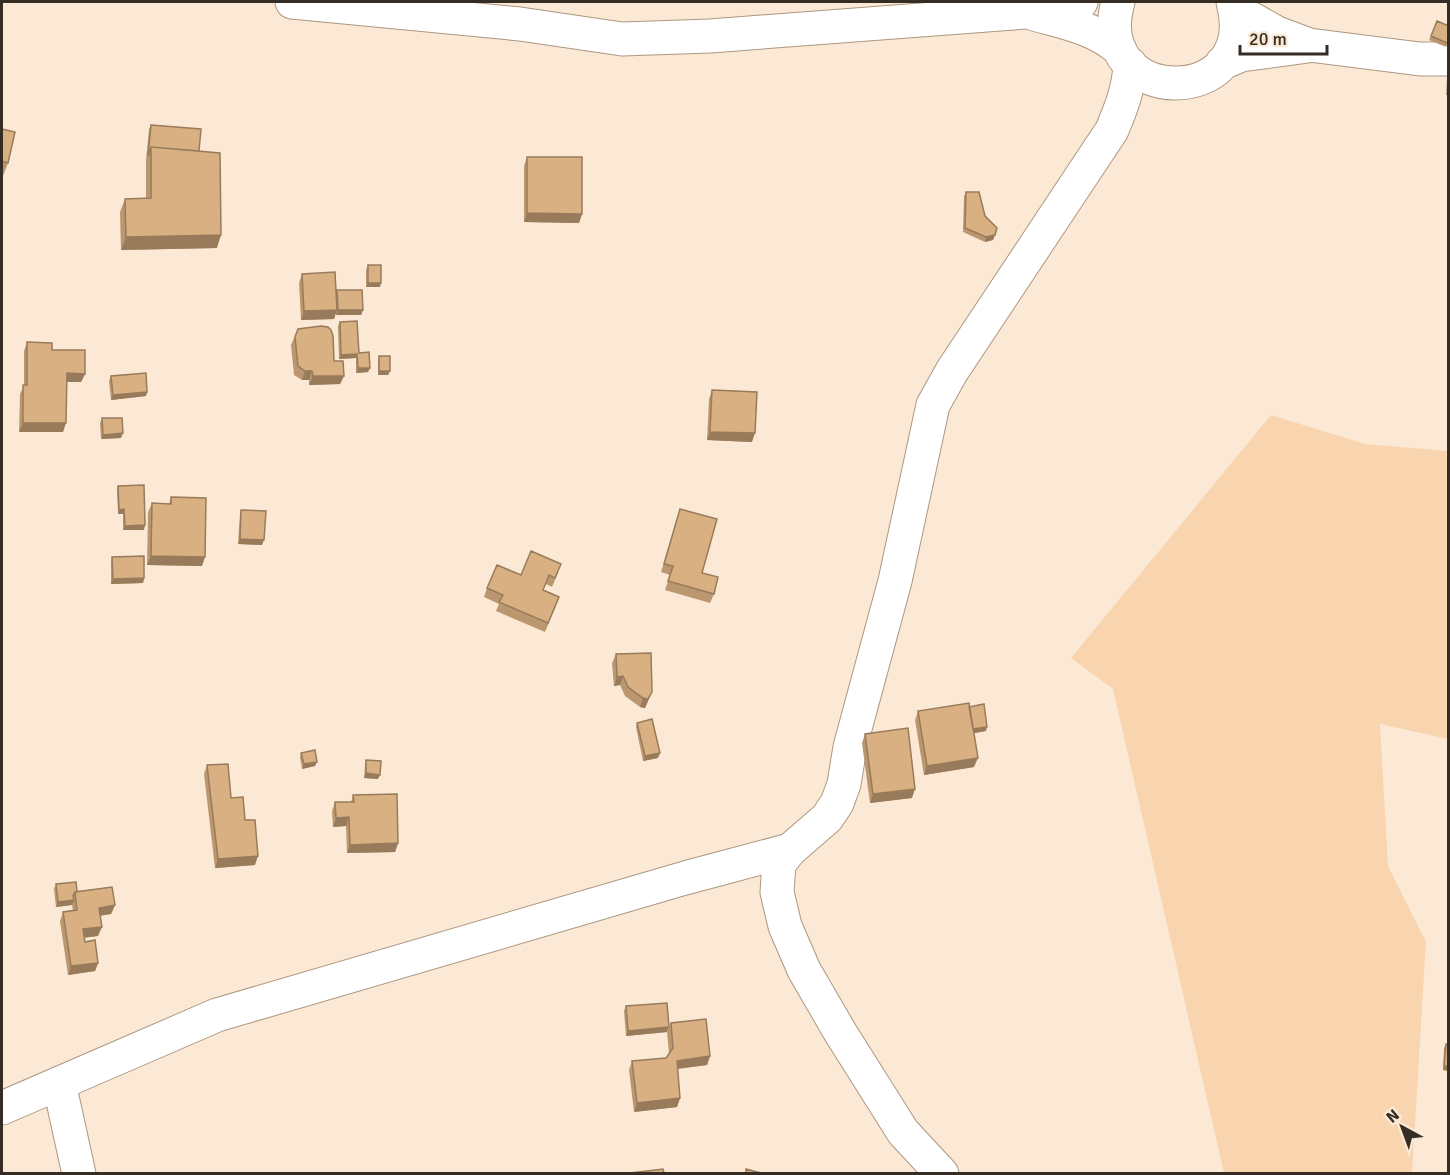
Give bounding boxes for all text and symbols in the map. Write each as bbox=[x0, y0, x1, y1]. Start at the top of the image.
scale bar bbox=[1240, 18, 1327, 56]
text: 20 m bbox=[1249, 28, 1287, 50]
north arrow bbox=[1372, 1097, 1432, 1157]
text: N bbox=[1382, 1105, 1404, 1128]

